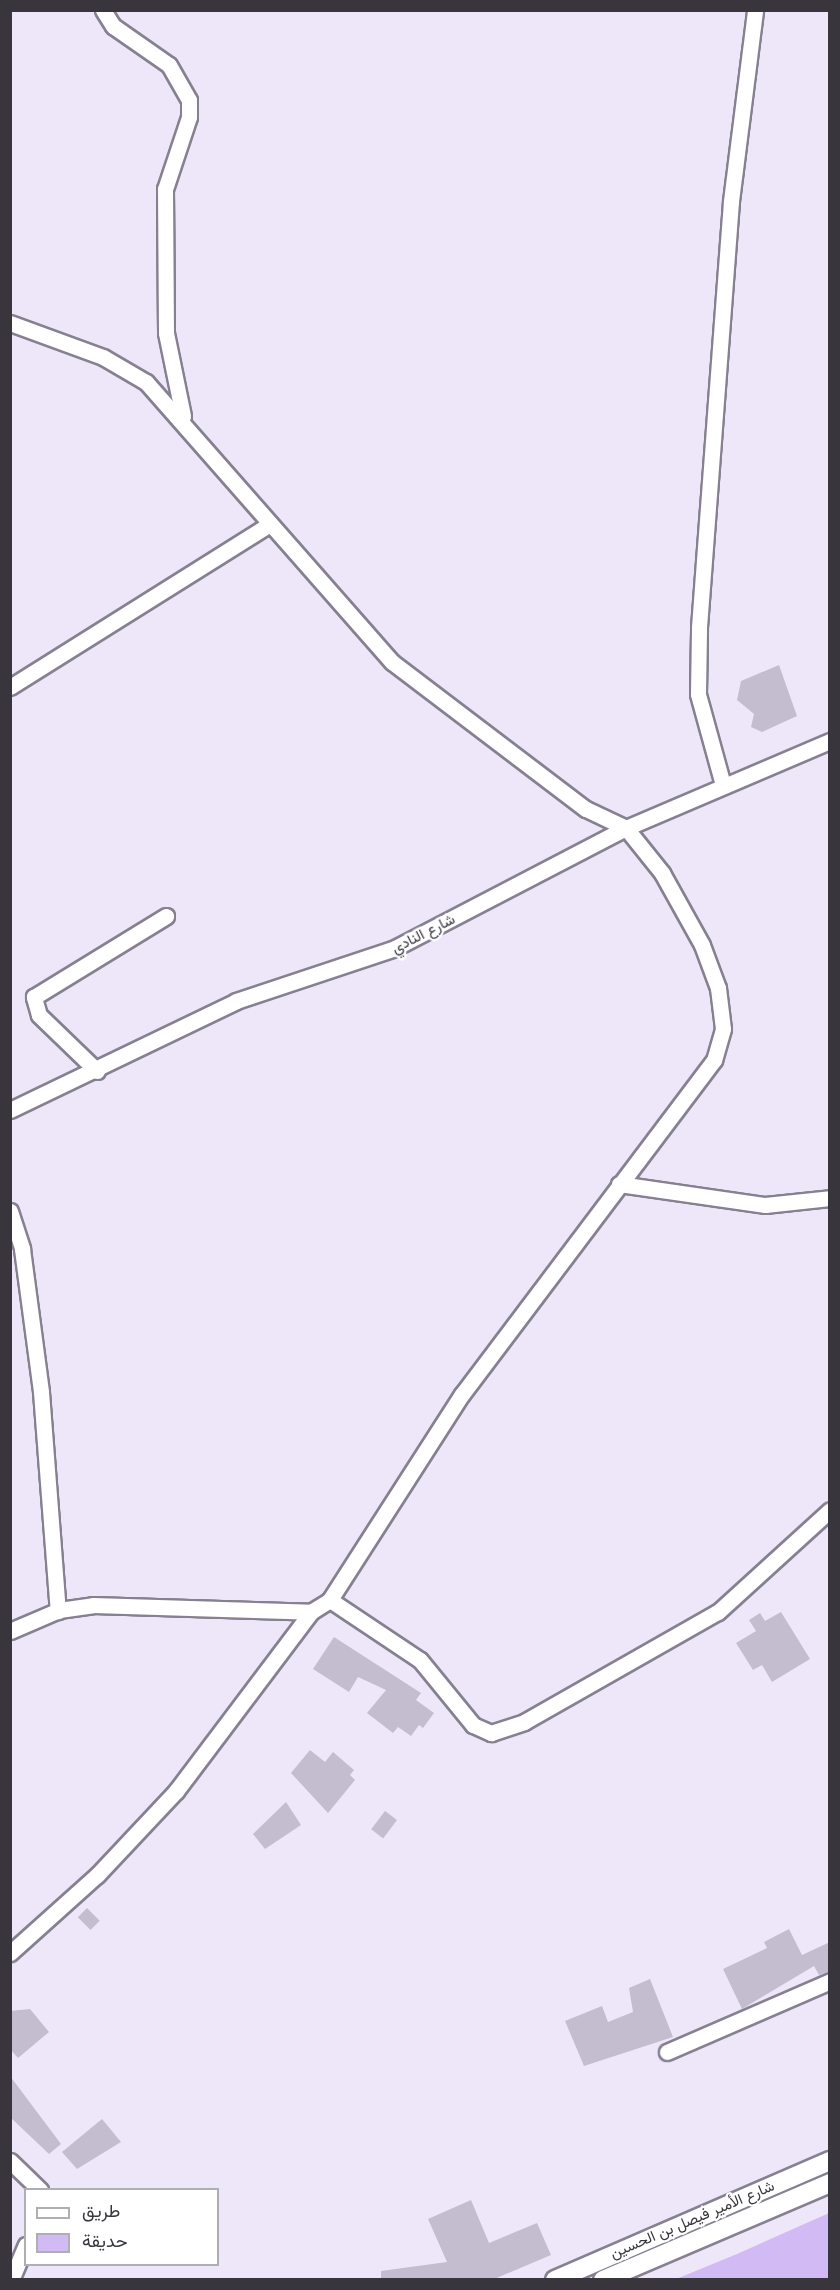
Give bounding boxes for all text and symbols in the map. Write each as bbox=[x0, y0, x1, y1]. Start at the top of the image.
street label: شارع النادي bbox=[388, 909, 458, 957]
street label: شارع الأمير فيصل بن الحسين bbox=[607, 2176, 777, 2262]
legend bbox=[24, 2188, 219, 2266]
text: طريق bbox=[82, 2200, 120, 2221]
text: حديقة bbox=[82, 2230, 128, 2251]

